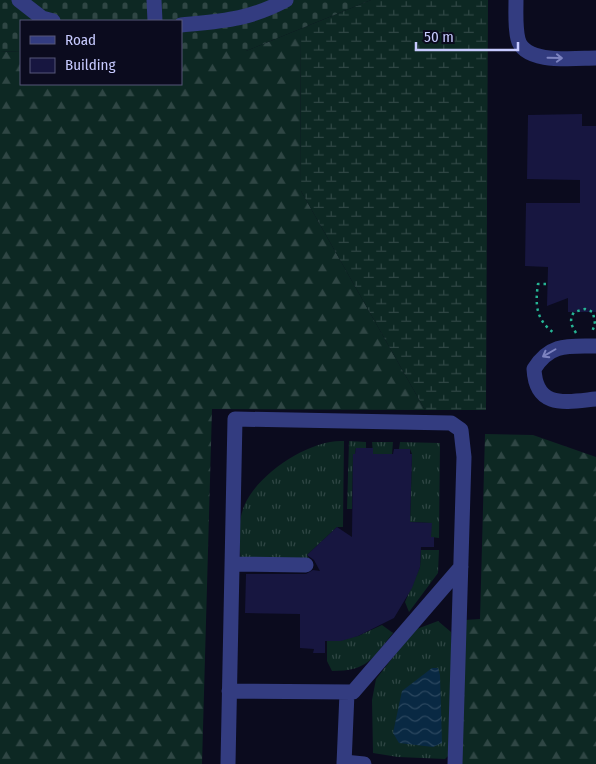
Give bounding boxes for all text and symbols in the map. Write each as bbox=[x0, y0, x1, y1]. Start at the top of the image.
legend bbox=[20, 20, 182, 85]
scale bar bbox=[416, 20, 518, 52]
text: 50 m bbox=[424, 28, 454, 46]
text: Road bbox=[65, 31, 96, 49]
one-way arrow bbox=[546, 53, 562, 63]
text: Building bbox=[65, 56, 116, 74]
one-way arrow bbox=[541, 348, 556, 358]

